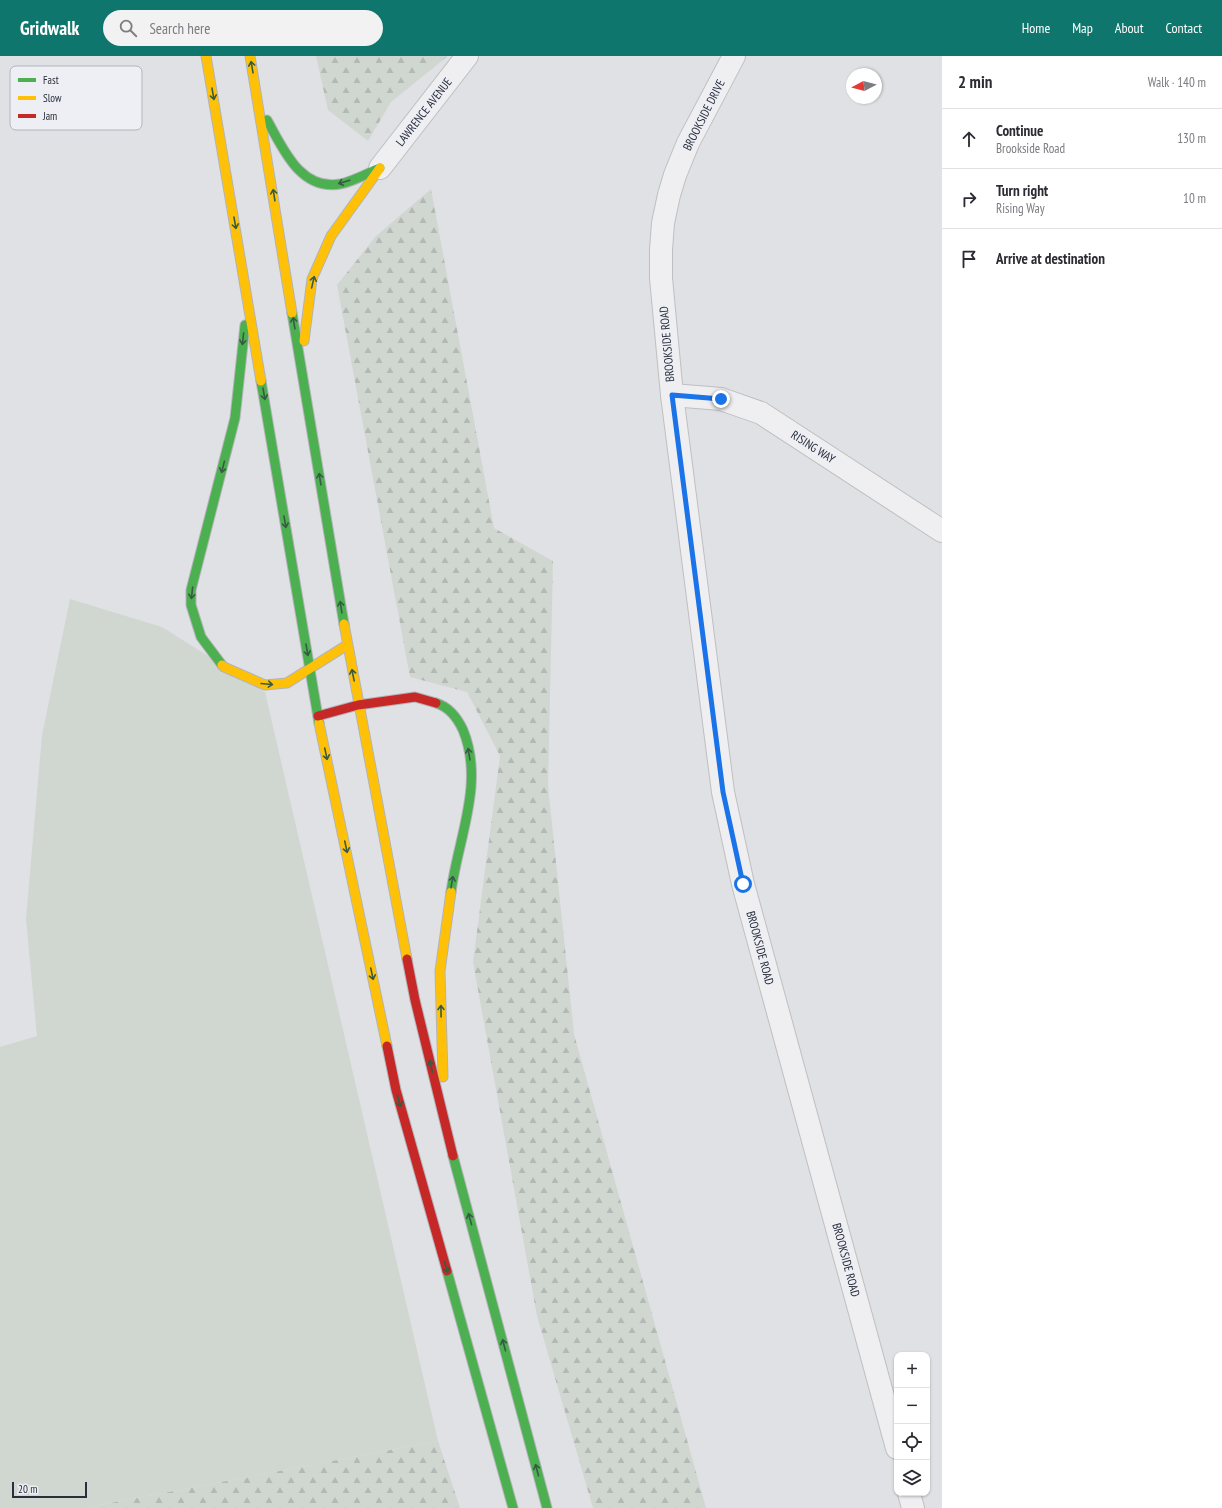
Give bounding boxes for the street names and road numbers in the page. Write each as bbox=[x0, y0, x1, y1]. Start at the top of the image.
street label: LAWRENCE AVENUE bbox=[392, 75, 455, 149]
street label: BROOKSIDE DRIVE bbox=[679, 77, 728, 153]
street label: BROOKSIDE ROAD bbox=[656, 306, 677, 382]
street label: RISING WAY bbox=[788, 427, 839, 467]
street label: BROOKSIDE ROAD bbox=[743, 909, 778, 986]
street label: BROOKSIDE ROAD bbox=[829, 1221, 864, 1298]

